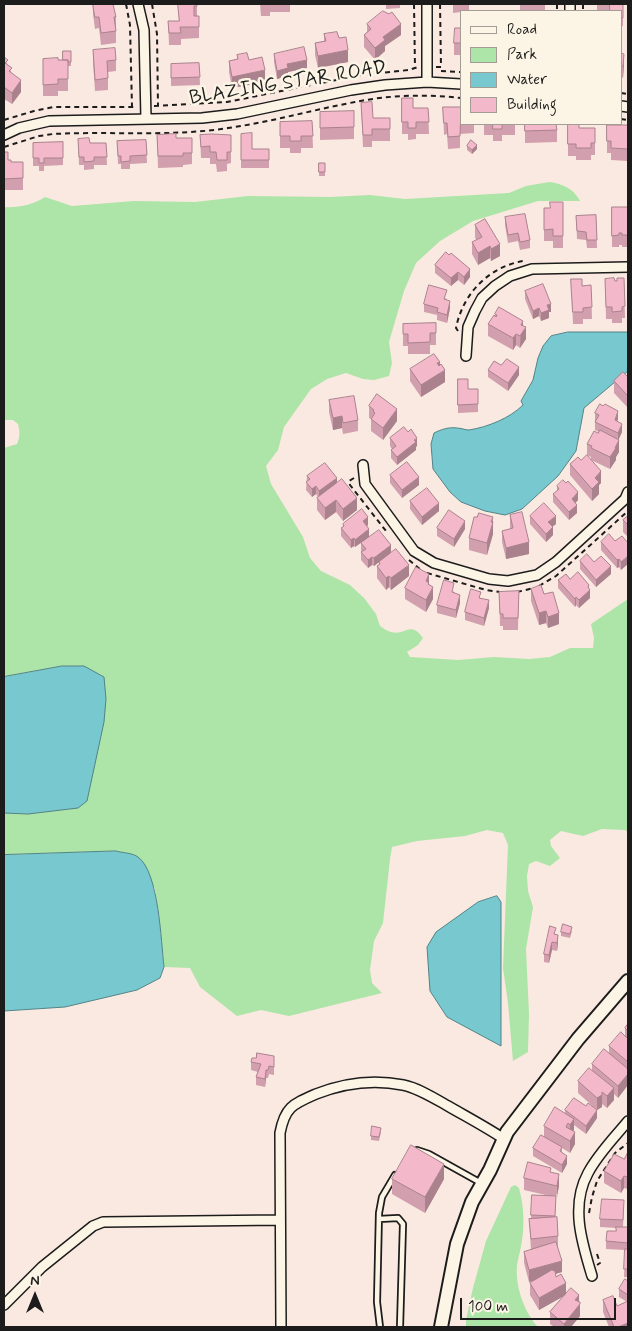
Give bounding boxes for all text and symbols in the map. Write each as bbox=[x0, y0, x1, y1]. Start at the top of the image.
legend bbox=[460, 10, 622, 125]
text: Road bbox=[507, 20, 537, 40]
text: Park bbox=[507, 45, 537, 65]
street label: BLAZING STAR ROAD bbox=[188, 57, 388, 111]
text: Water bbox=[507, 70, 547, 90]
text: Building bbox=[507, 95, 557, 115]
north arrow bbox=[10, 1271, 60, 1321]
text: N bbox=[30, 1272, 40, 1290]
scale bar bbox=[462, 1288, 618, 1320]
text: 100 m bbox=[468, 1297, 508, 1317]

